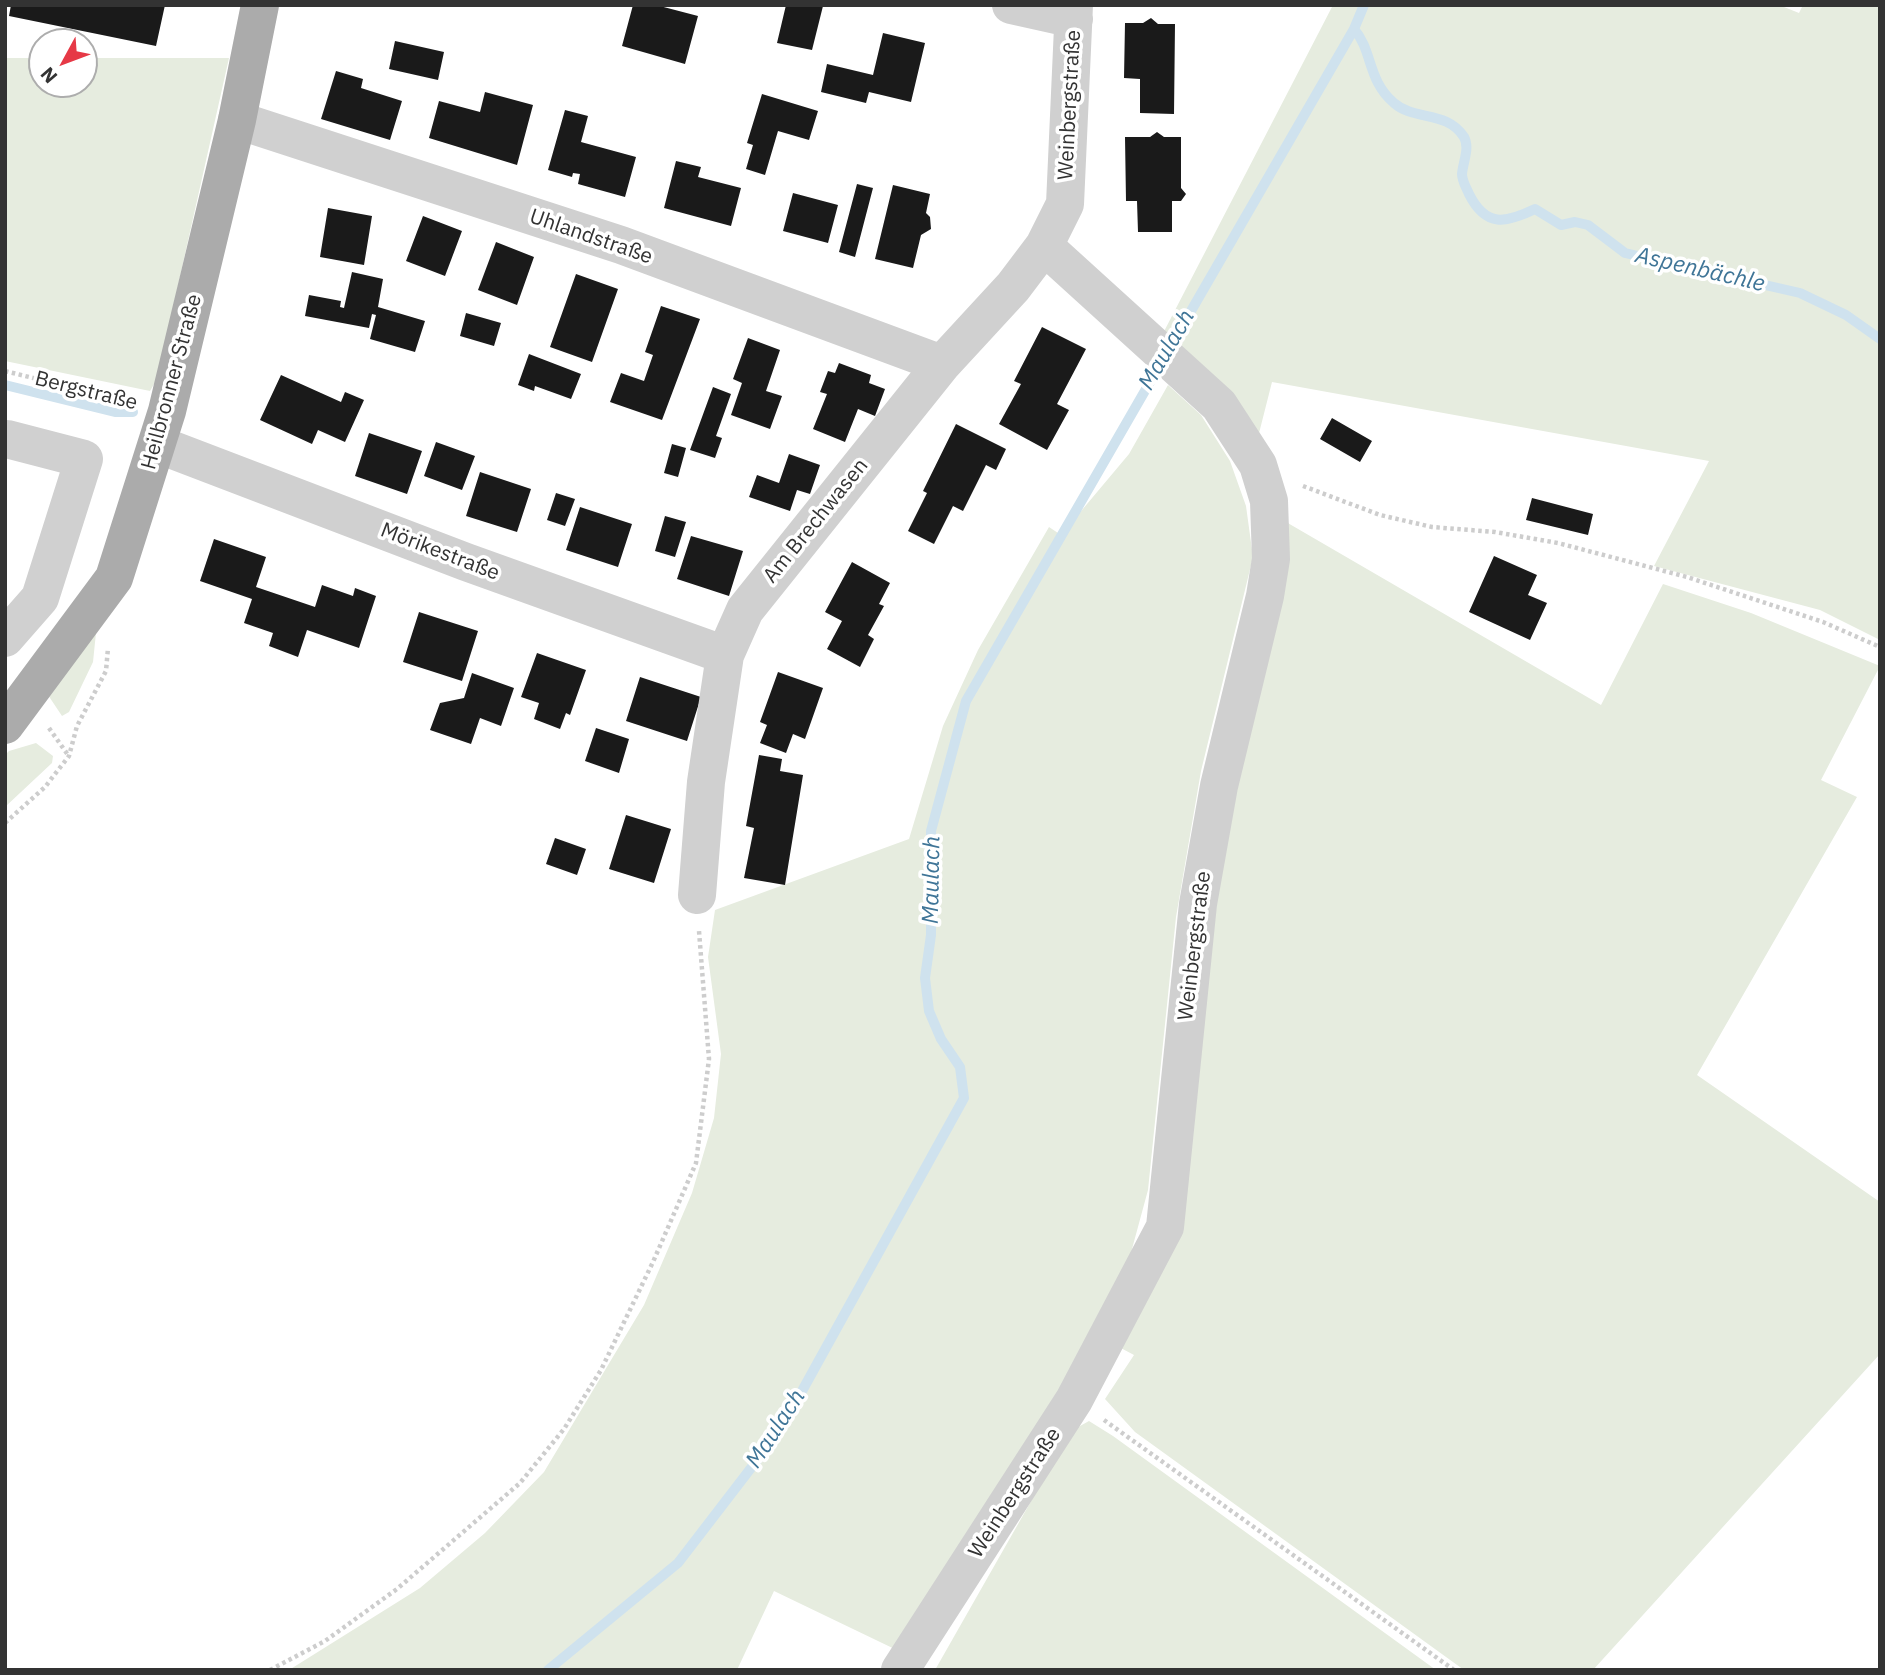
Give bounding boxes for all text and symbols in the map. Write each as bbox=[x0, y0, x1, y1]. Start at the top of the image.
north arrow bbox=[28, 28, 98, 98]
street label: Weinbergstraße bbox=[1053, 29, 1087, 181]
text: N bbox=[35, 62, 62, 89]
street label: Uhlandstraße bbox=[526, 204, 656, 270]
water label: Aspenbächle bbox=[1633, 242, 1767, 298]
street label: Heilbronner Straße bbox=[136, 292, 208, 472]
water label: Maulach bbox=[1133, 305, 1201, 395]
street label: Bergstraße bbox=[32, 366, 140, 416]
street label: Am Brechwasen bbox=[758, 454, 874, 588]
street label: Mörikestraße bbox=[377, 518, 503, 586]
water label: Maulach bbox=[917, 836, 947, 924]
street label: Weinbergstraße bbox=[1173, 870, 1217, 1022]
water label: Maulach bbox=[740, 1385, 812, 1473]
street label: Weinbergstraße bbox=[963, 1423, 1067, 1563]

